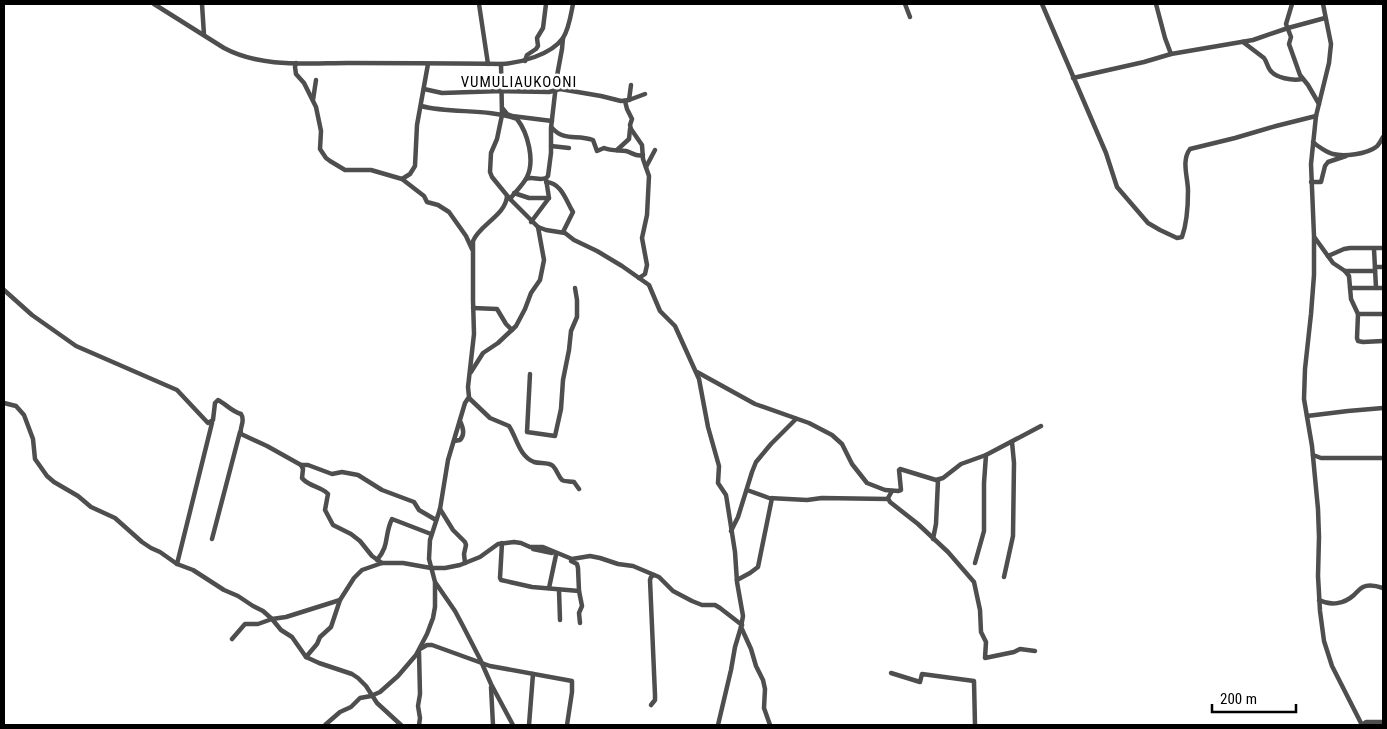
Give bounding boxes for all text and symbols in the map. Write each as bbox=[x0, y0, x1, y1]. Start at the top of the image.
district label: VUMULIAUKOONI bbox=[461, 73, 577, 91]
scale bar bbox=[1212, 682, 1296, 714]
text: 200 m bbox=[1220, 690, 1257, 708]

